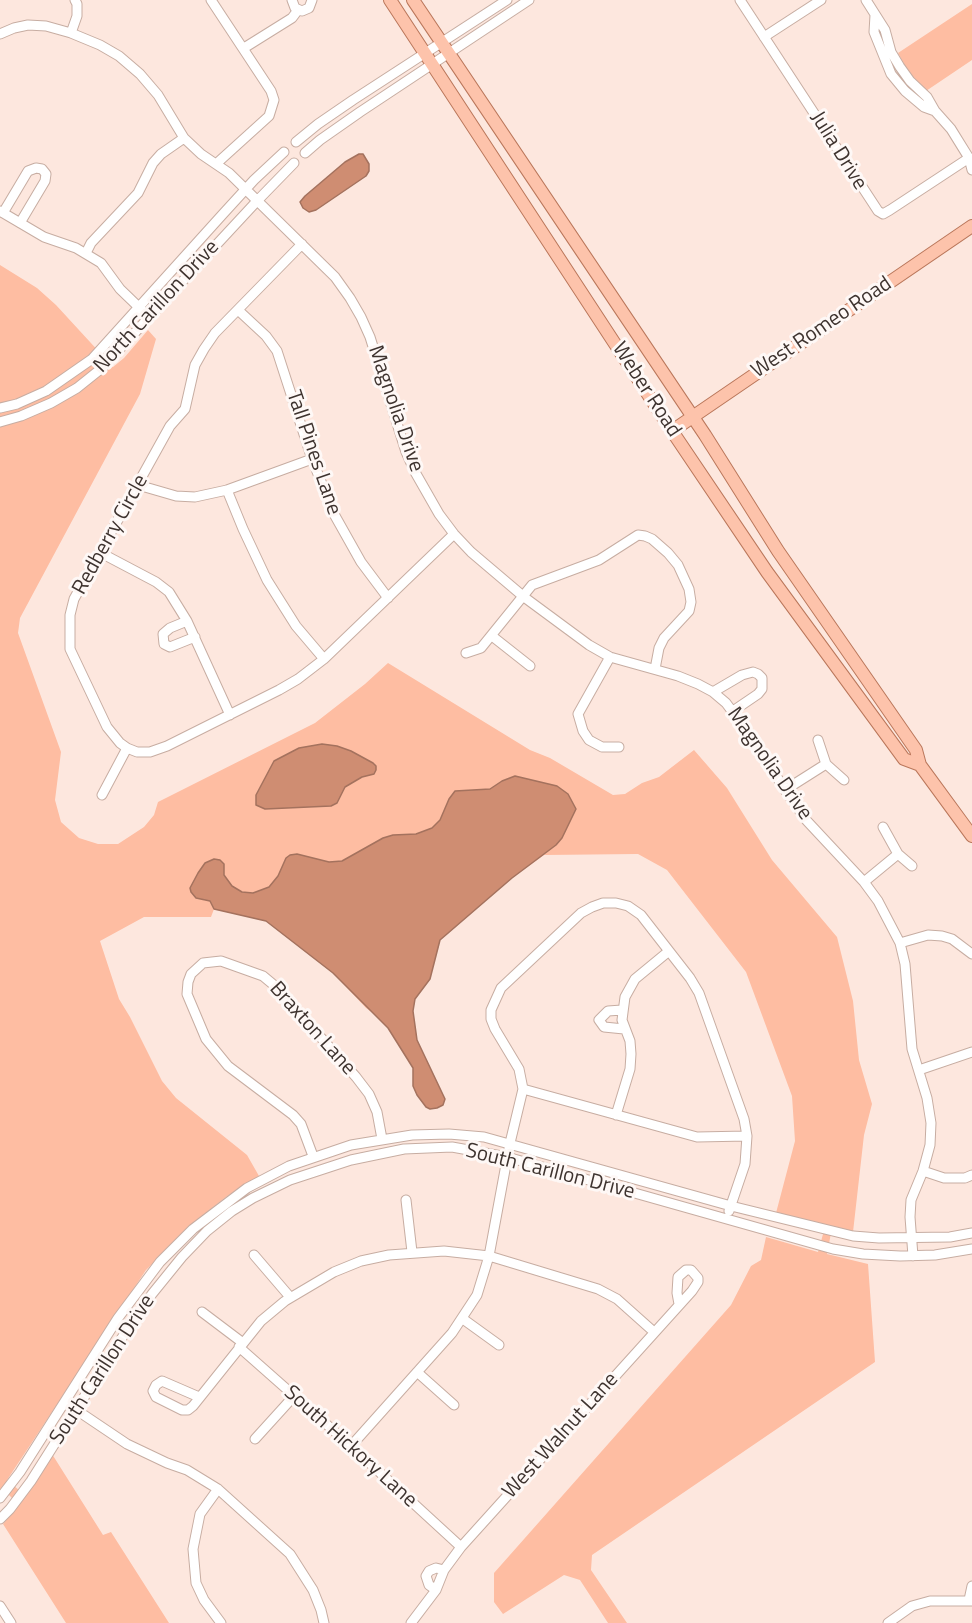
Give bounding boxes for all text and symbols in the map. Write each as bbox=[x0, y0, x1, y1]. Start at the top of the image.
street label: Julia Drive bbox=[804, 107, 872, 195]
street label: North Carillon Drive bbox=[89, 235, 225, 379]
street label: West Romeo Road bbox=[747, 272, 897, 384]
street label: Weber Road bbox=[606, 338, 686, 442]
street label: Magnolia Drive bbox=[362, 343, 428, 475]
street label: Tall Pines Lane bbox=[280, 388, 346, 518]
street label: Redberry Circle bbox=[68, 471, 154, 599]
street label: Magnolia Drive bbox=[721, 703, 817, 825]
street label: Braxton Lane bbox=[263, 977, 361, 1081]
street label: South Carillon Drive bbox=[463, 1139, 637, 1205]
street label: South Carillon Drive bbox=[45, 1290, 161, 1450]
street label: West Walnut Lane bbox=[498, 1368, 624, 1504]
street label: South Hickory Lane bbox=[278, 1381, 422, 1513]

